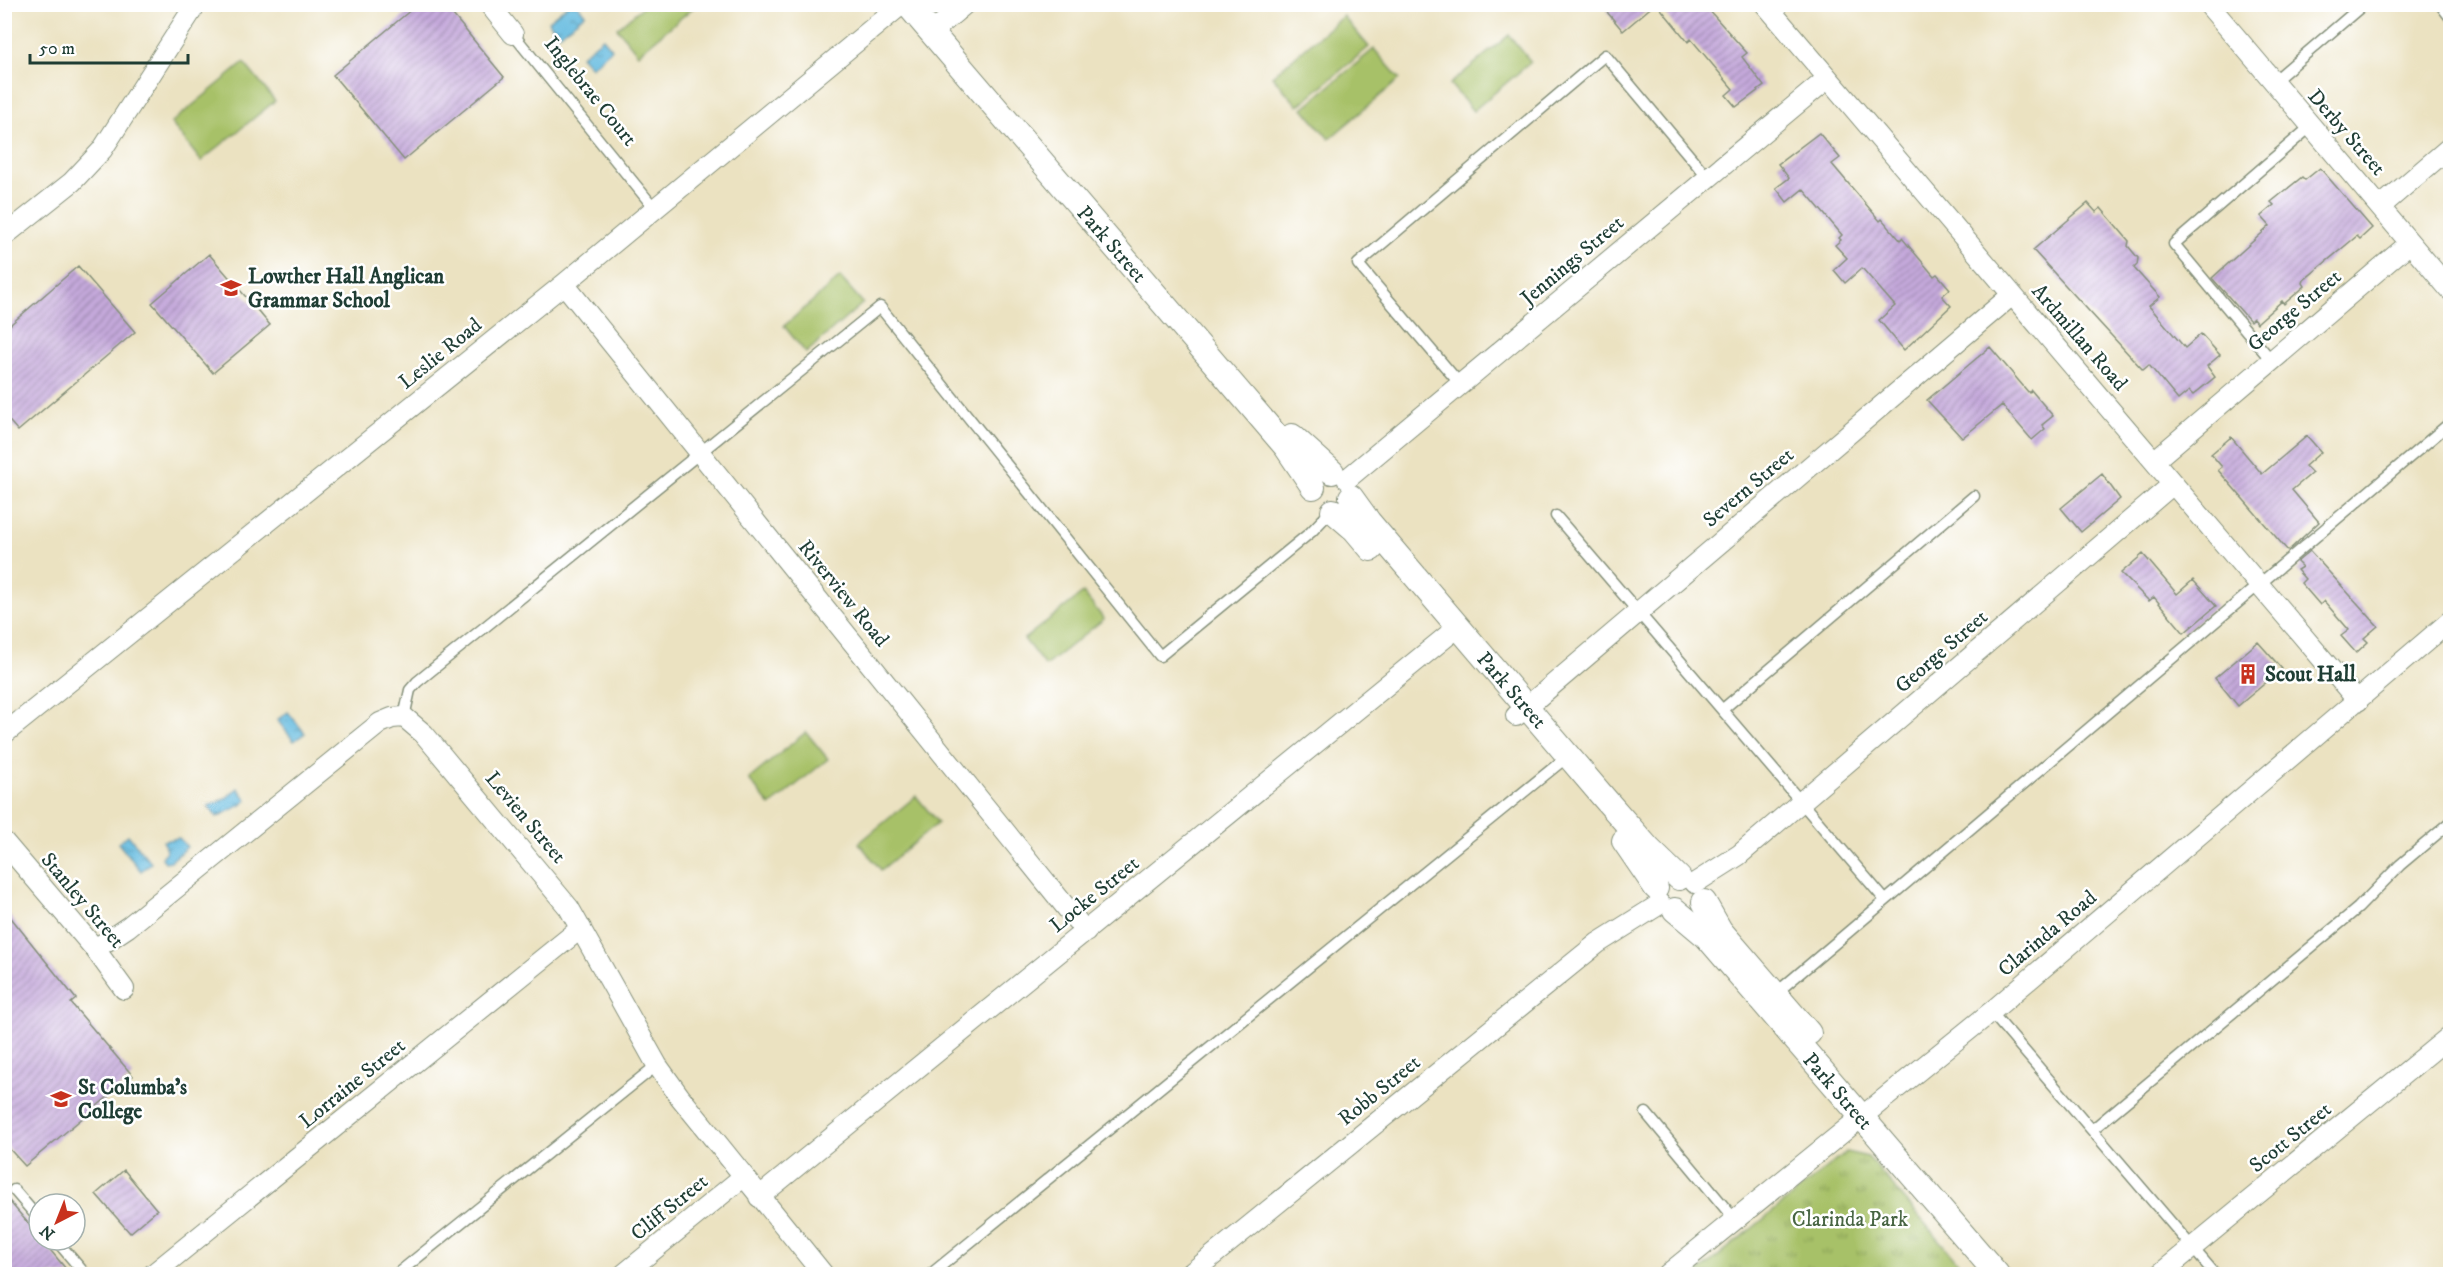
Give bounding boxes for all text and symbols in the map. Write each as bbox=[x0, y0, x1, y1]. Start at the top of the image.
scale bar bbox=[30, 27, 188, 65]
street label: Inglebrae Court bbox=[538, 32, 642, 152]
text: 50 m bbox=[39, 38, 75, 60]
street label: Derby Street bbox=[2302, 84, 2391, 181]
street label: Park Street bbox=[1071, 201, 1152, 289]
street label: Jennings Street bbox=[1514, 210, 1630, 313]
place label: Lowther Hall Anglican Grammar School bbox=[248, 264, 445, 314]
street label: George Street bbox=[2242, 264, 2347, 358]
school or university icon: Lowther Hall Anglican Grammar School bbox=[219, 276, 243, 300]
street label: Ardmillan Road bbox=[2026, 279, 2133, 397]
street label: Leslie Road bbox=[394, 312, 488, 395]
street label: Severn Street bbox=[1698, 442, 1800, 533]
street label: Riverview Road bbox=[792, 535, 895, 653]
street label: George Street bbox=[1890, 604, 1994, 699]
street label: Park Street bbox=[1471, 647, 1552, 735]
building icon: Scout Hall bbox=[2236, 662, 2260, 686]
place label: Scout Hall bbox=[2265, 662, 2357, 688]
street label: Levien Street bbox=[479, 766, 571, 869]
street label: Stanley Street bbox=[35, 848, 130, 954]
street label: Locke Street bbox=[1045, 851, 1145, 939]
street label: Clarinda Road bbox=[1993, 885, 2103, 983]
street label: Lorraine Street bbox=[294, 1033, 411, 1134]
street label: Park Street bbox=[1797, 1048, 1878, 1136]
street label: Robb Street bbox=[1333, 1050, 1426, 1132]
place label: St Columba's College bbox=[78, 1075, 187, 1125]
school or university icon: St Columba's College bbox=[49, 1087, 73, 1111]
street label: Scott Street bbox=[2244, 1097, 2337, 1179]
street label: Cliff Street bbox=[626, 1169, 714, 1247]
north arrow bbox=[27, 1192, 87, 1252]
park label: Clarinda Park bbox=[1792, 1207, 1909, 1233]
text: N bbox=[36, 1221, 59, 1244]

